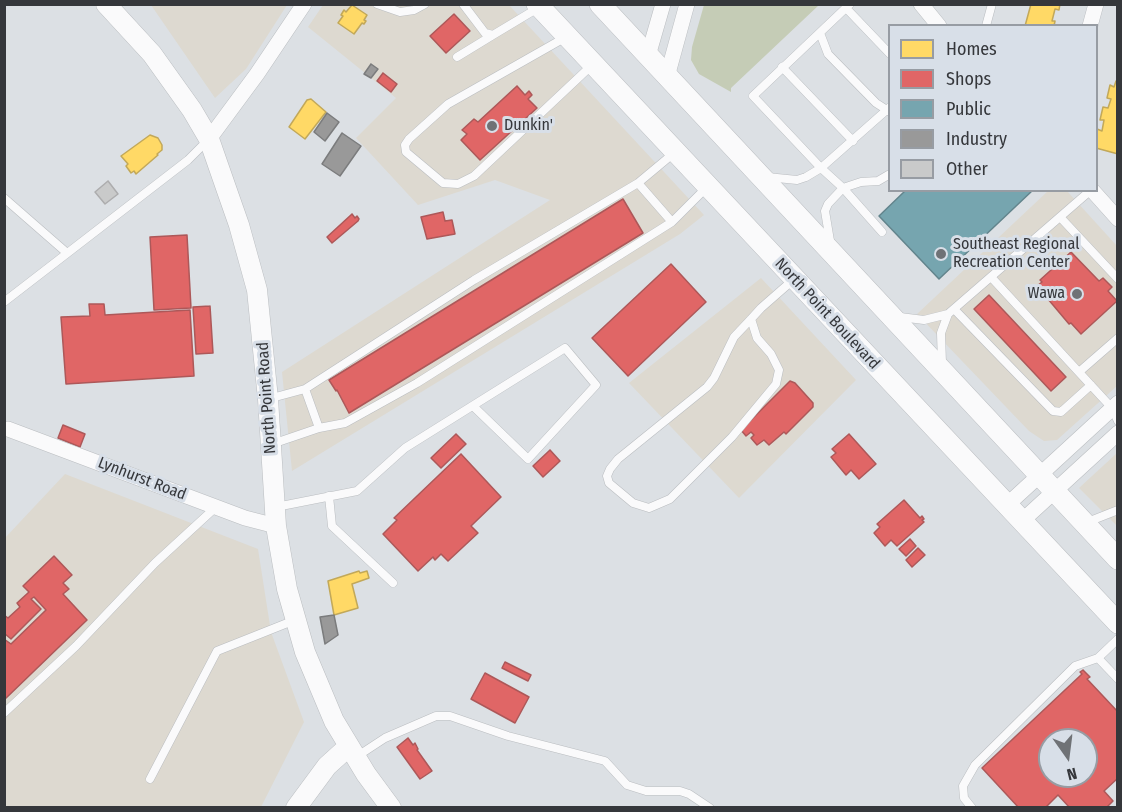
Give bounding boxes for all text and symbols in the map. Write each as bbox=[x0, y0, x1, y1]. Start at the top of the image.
legend bbox=[888, 24, 1098, 192]
text: Homes bbox=[946, 38, 997, 60]
text: Shops bbox=[946, 68, 991, 90]
text: Public bbox=[946, 98, 991, 120]
place label: Dunkin' bbox=[504, 116, 553, 136]
marker: Dunkin' bbox=[485, 119, 499, 133]
text: Industry bbox=[946, 128, 1007, 150]
text: Other bbox=[946, 158, 988, 180]
place label: Southeast Regional Recreation Center bbox=[953, 235, 1079, 273]
marker: Southeast Regional Recreation Center bbox=[934, 247, 948, 261]
street label: North Point Boulevard bbox=[771, 254, 883, 374]
place label: Wawa bbox=[1028, 284, 1065, 304]
marker: Wawa bbox=[1070, 287, 1084, 301]
street label: North Point Road bbox=[254, 341, 280, 455]
street label: Lynhurst Road bbox=[95, 453, 189, 505]
north arrow bbox=[1038, 728, 1098, 788]
text: N bbox=[1065, 764, 1079, 784]

